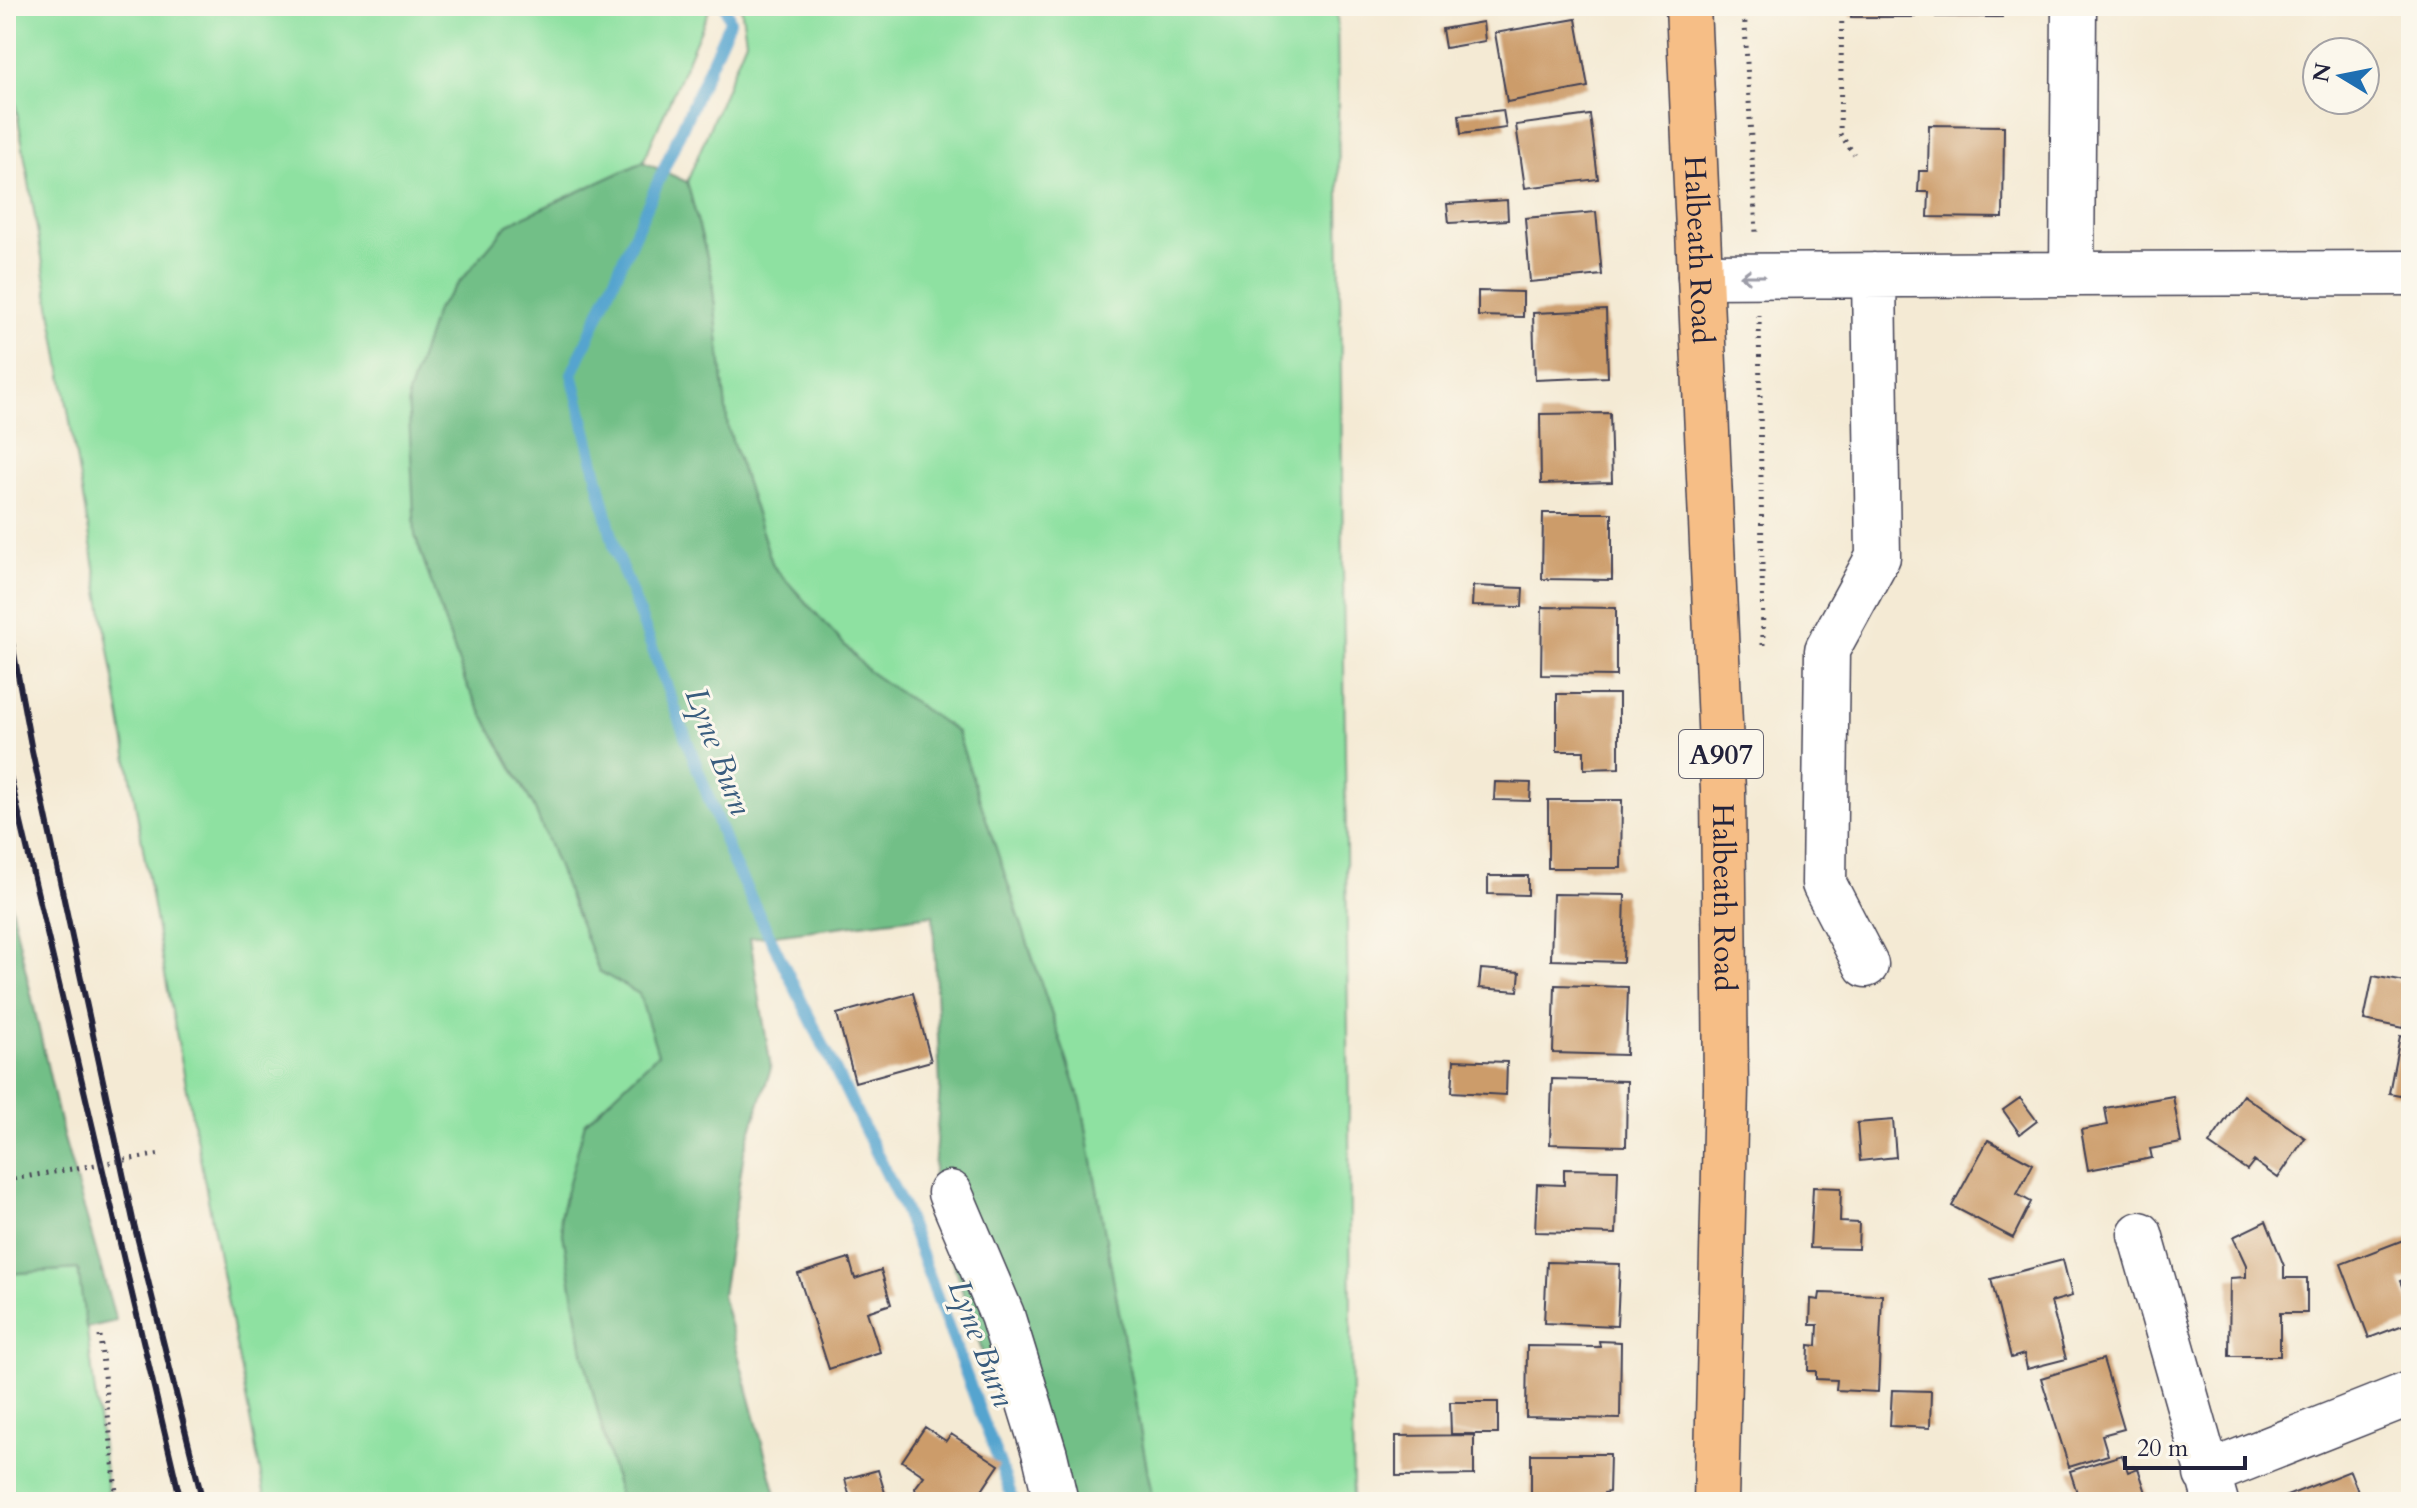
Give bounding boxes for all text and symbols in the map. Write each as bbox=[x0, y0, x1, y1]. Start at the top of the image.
north arrow bbox=[2301, 36, 2381, 116]
text: N bbox=[2306, 61, 2339, 85]
street label: Halbeath Road bbox=[1674, 155, 1723, 345]
one-way arrow bbox=[1739, 268, 1766, 284]
water label: Lyne Burn bbox=[674, 681, 763, 822]
road number: A907 bbox=[1679, 730, 1763, 778]
street label: Halbeath Road bbox=[1702, 803, 1745, 992]
water label: Lyne Burn bbox=[937, 1273, 1026, 1414]
scale bar bbox=[2125, 1420, 2245, 1470]
text: 20 m bbox=[2137, 1432, 2189, 1465]

